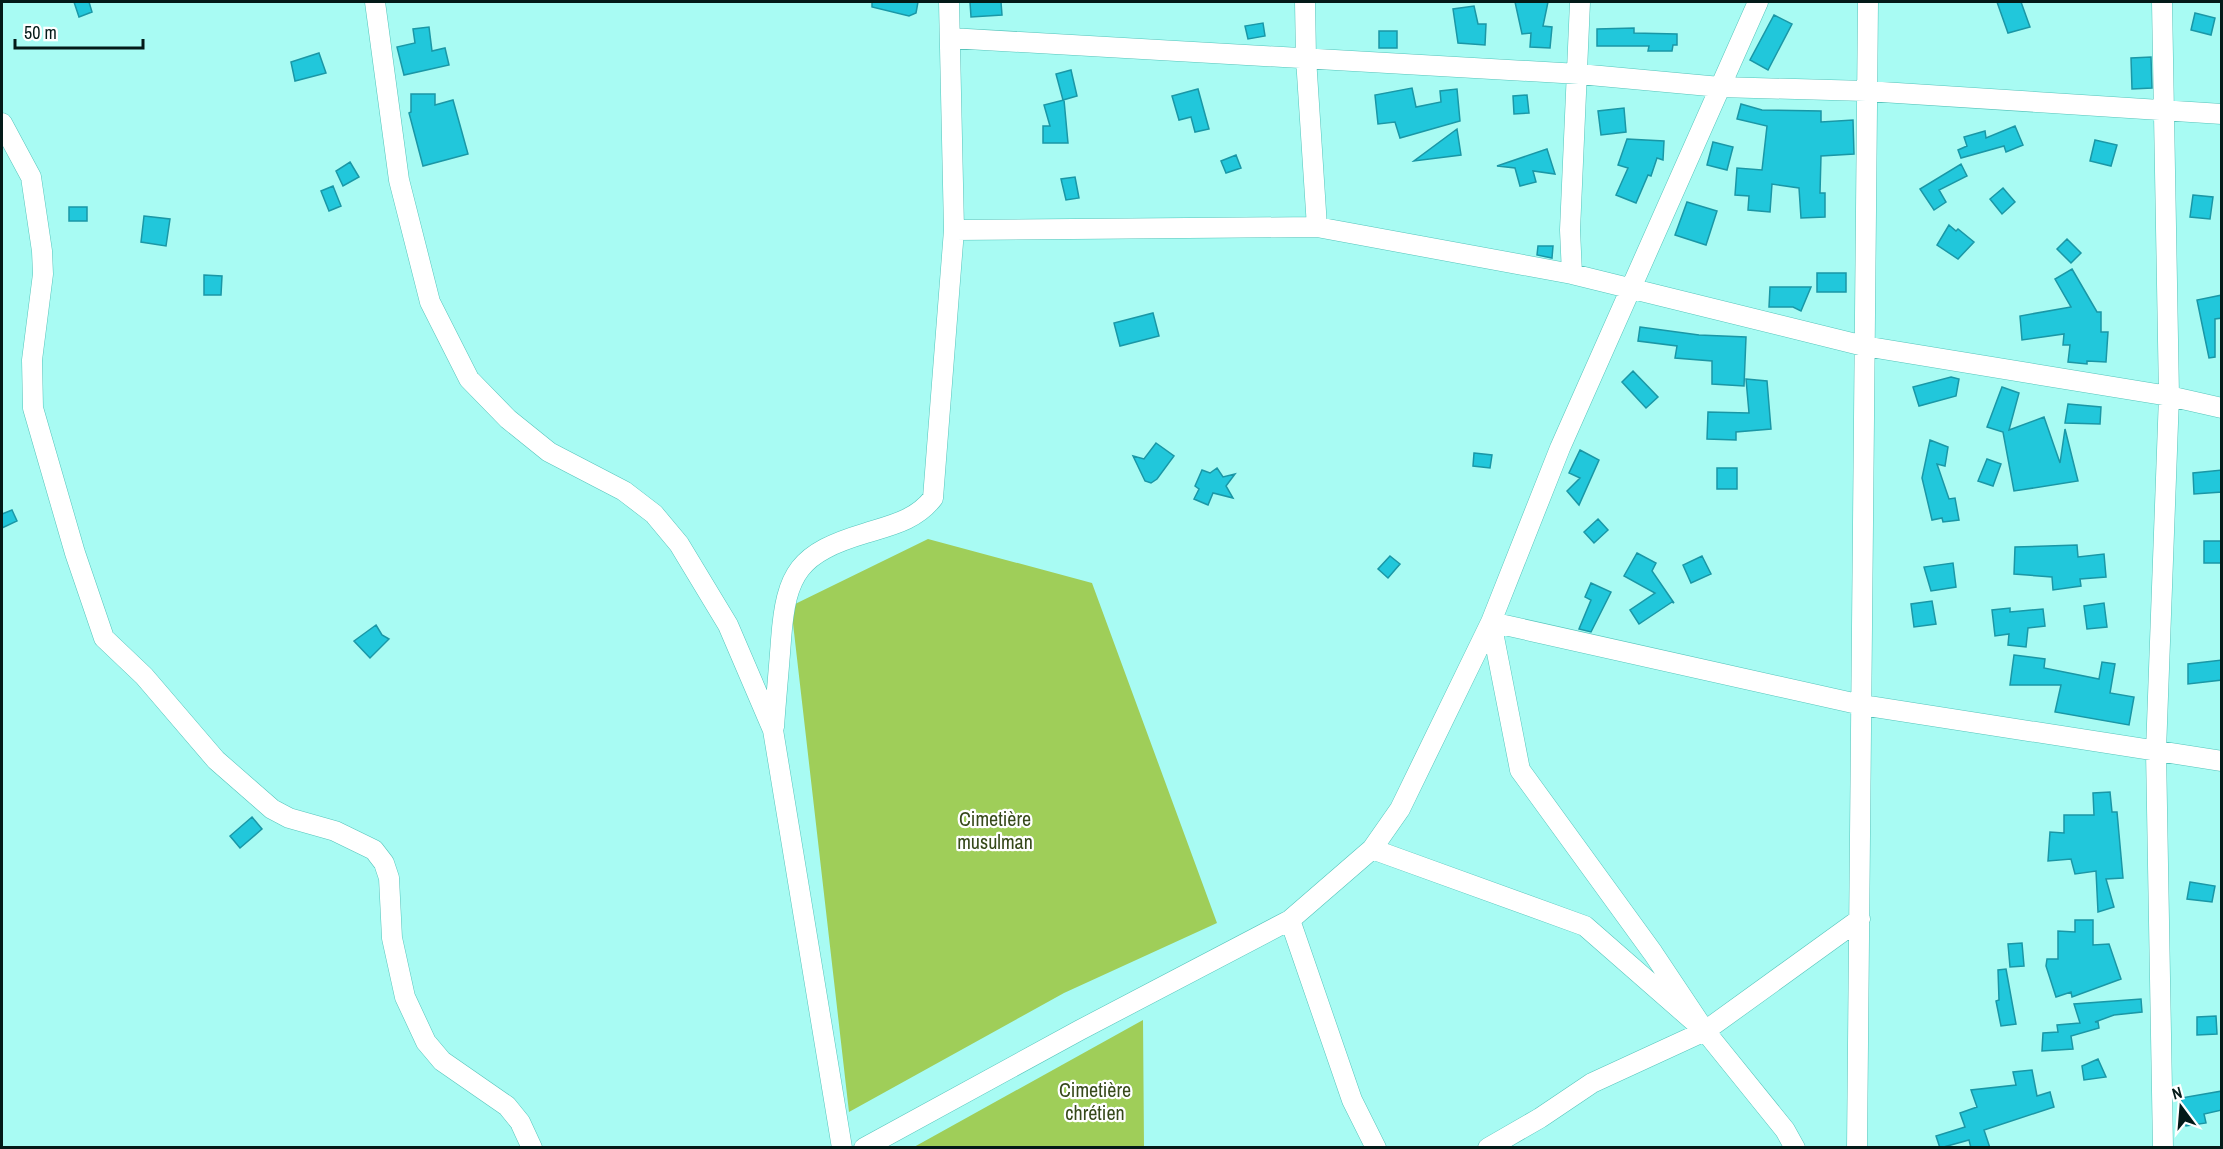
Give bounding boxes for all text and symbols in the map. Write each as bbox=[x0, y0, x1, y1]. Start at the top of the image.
scale bar bbox=[15, 12, 142, 50]
text: 50 m bbox=[24, 20, 57, 45]
park label: Cimetière musulman bbox=[957, 805, 1033, 855]
park label: Cimetière chrétien bbox=[1059, 1076, 1131, 1126]
north arrow bbox=[2151, 1077, 2211, 1137]
text: N bbox=[2169, 1081, 2184, 1104]

